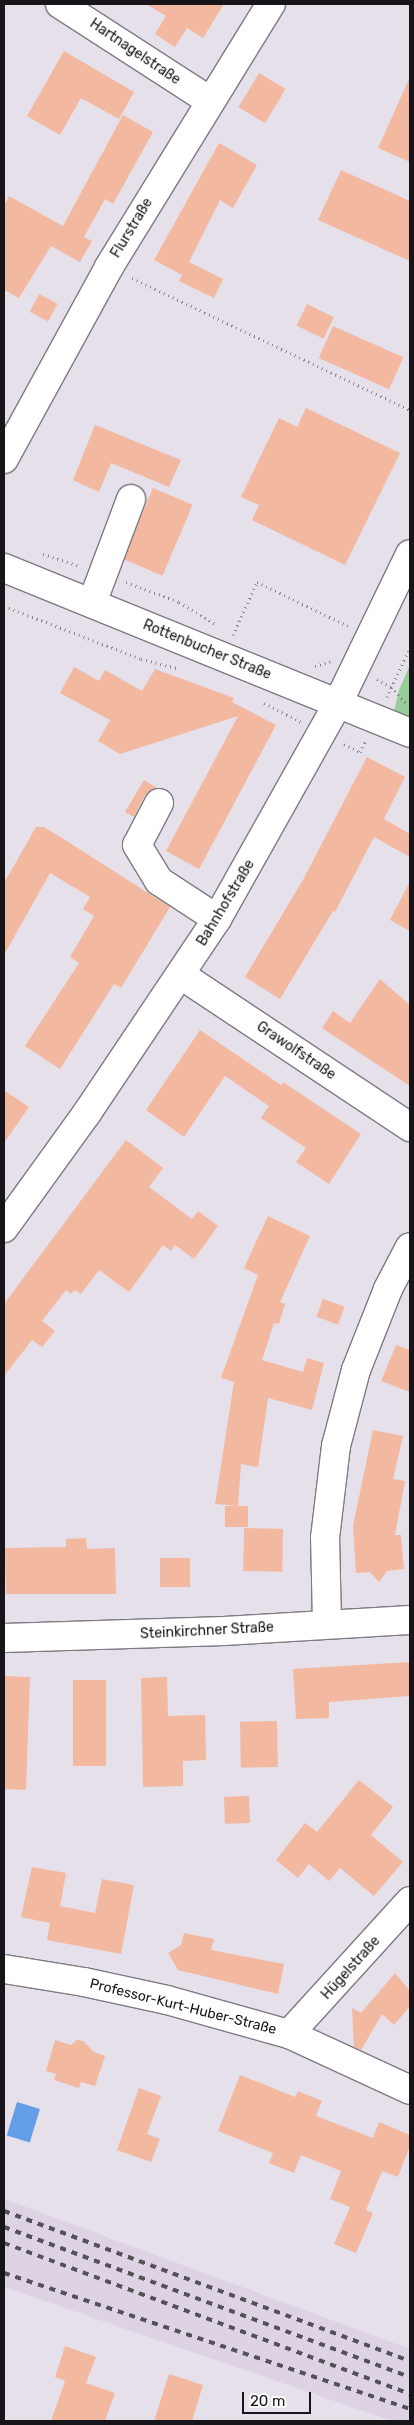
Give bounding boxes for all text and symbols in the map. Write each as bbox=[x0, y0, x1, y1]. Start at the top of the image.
street label: Hartnagelstraße bbox=[86, 15, 184, 89]
street label: Flurstraße bbox=[108, 195, 156, 261]
street label: Rottenbucher Straße bbox=[140, 617, 274, 683]
street label: Bahnhofstraße bbox=[194, 857, 258, 949]
street label: Grawolfstraße bbox=[253, 1018, 339, 1084]
street label: Steinkirchner Straße bbox=[140, 1619, 274, 1643]
street label: Hügelstraße bbox=[318, 1933, 384, 2003]
street label: Professor-Kurt-Huber-Straße bbox=[88, 1976, 278, 2038]
scale bar bbox=[244, 2382, 313, 2414]
text: 20 m bbox=[250, 2392, 285, 2410]

